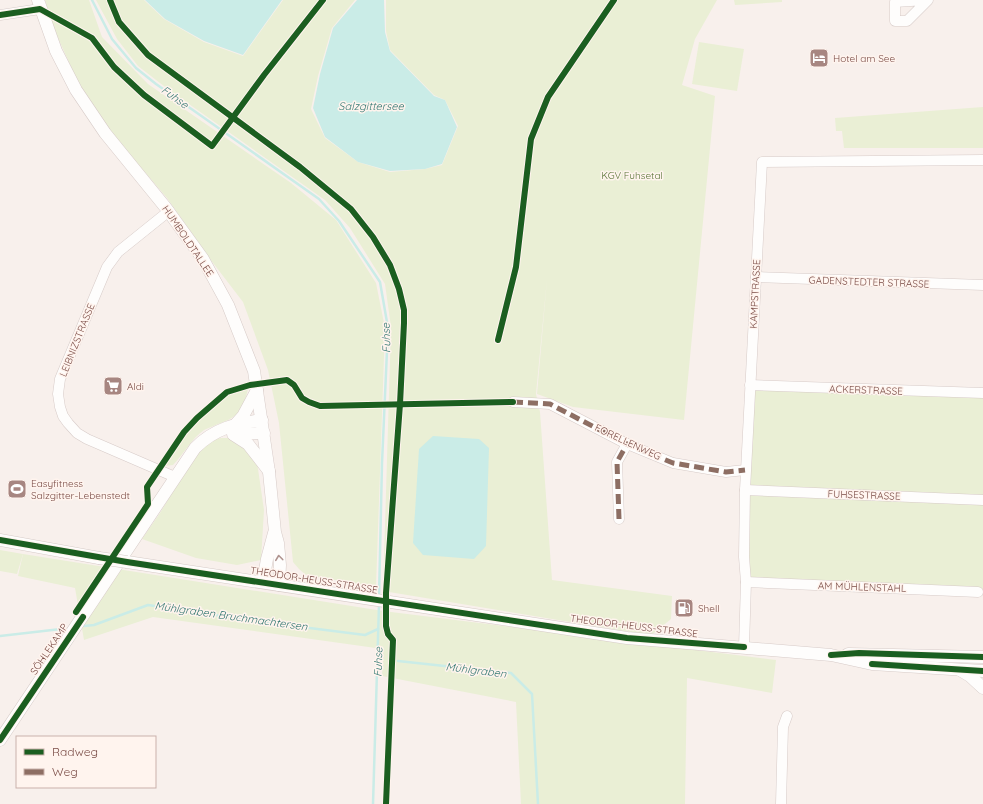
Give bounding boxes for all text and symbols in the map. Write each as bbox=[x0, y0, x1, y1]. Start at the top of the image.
hotel icon: Hotel am See bbox=[808, 47, 830, 69]
place label: Hotel am See bbox=[833, 52, 895, 65]
water label: Fuhse bbox=[159, 83, 192, 112]
water label: Salzgittersee bbox=[338, 99, 404, 113]
park label: KGV Fuhsetal bbox=[601, 169, 663, 182]
street label: HUMBOLDTALLEE bbox=[159, 203, 217, 279]
street label: KAMPSTRASSE bbox=[747, 259, 763, 329]
street label: GADENSTEDTER STRASSE bbox=[808, 273, 930, 291]
street label: LEIBNIZSTRASSE bbox=[56, 301, 98, 379]
water label: Fuhse bbox=[379, 322, 393, 353]
supermarket icon: Aldi bbox=[102, 375, 124, 397]
place label: Aldi bbox=[127, 380, 144, 393]
street label: ACKERSTRASSE bbox=[829, 382, 903, 398]
street label: FORELLENWEG bbox=[593, 421, 663, 463]
place label: Easyfitness Salzgitter-Lebenstedt bbox=[31, 477, 130, 502]
sports icon: Easyfitness Salzgitter-Lebenstedt bbox=[6, 478, 28, 500]
street label: FUHSESTRASSE bbox=[827, 487, 901, 503]
one-way arrow bbox=[275, 555, 284, 561]
street label: THEODOR-HEUSS-STRASSE bbox=[249, 564, 379, 597]
street label: AM MÜHLENSTAHL bbox=[818, 579, 907, 595]
fuel station icon: Shell bbox=[673, 597, 695, 619]
water label: Mühlgraben Bruchmachtersen bbox=[154, 598, 309, 634]
place label: Shell bbox=[698, 602, 720, 615]
street label: THEODOR-HEUSS-STRASSE bbox=[569, 612, 699, 640]
street label: SÖHLEKAMP bbox=[27, 621, 71, 677]
water label: Fuhse bbox=[370, 646, 386, 677]
water label: Mühlgraben bbox=[445, 659, 508, 681]
legend bbox=[16, 736, 156, 788]
text: Radweg bbox=[52, 744, 98, 759]
text: Weg bbox=[52, 764, 78, 779]

